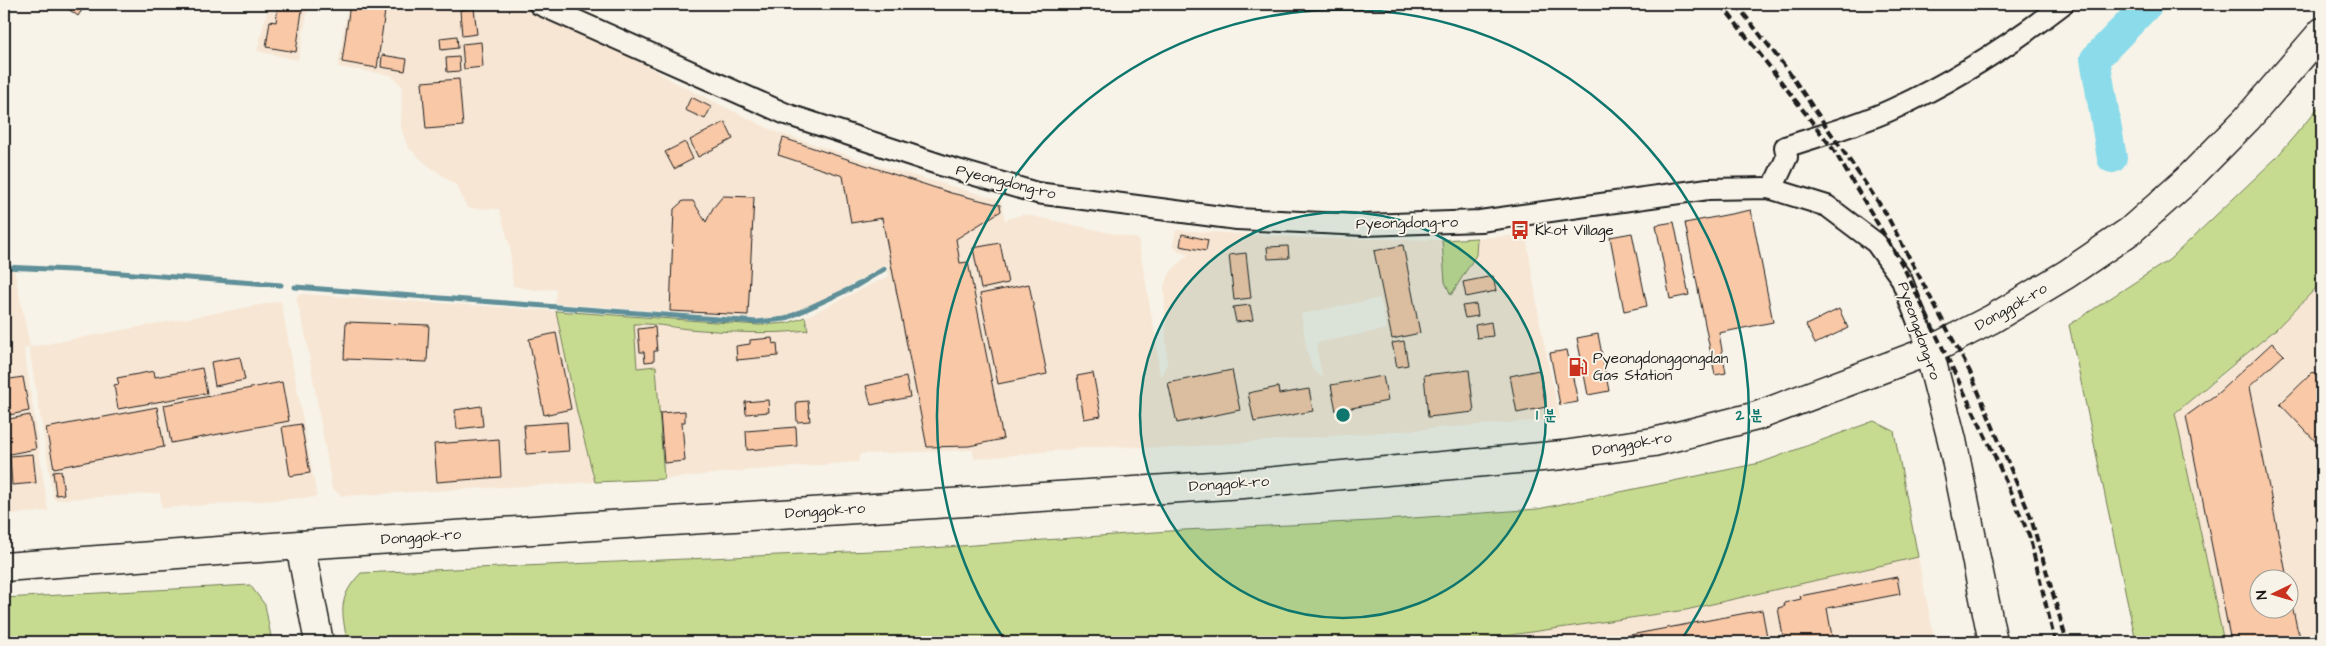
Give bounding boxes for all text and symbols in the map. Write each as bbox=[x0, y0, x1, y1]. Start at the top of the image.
street label: Pyeongdong-ro bbox=[954, 159, 1059, 206]
street label: Pyeongdong-ro bbox=[1356, 212, 1459, 235]
bus stop icon: Kkot Village bbox=[1509, 219, 1531, 241]
place label: Kkot Village bbox=[1535, 220, 1614, 242]
street label: Donggok-ro bbox=[1971, 278, 2052, 337]
street label: Pyeongdong-ro bbox=[1891, 279, 1946, 384]
place label: Pyeongdonggongdan Gas Station bbox=[1593, 348, 1729, 386]
fuel station icon: Pyeongdonggongdan Gas Station bbox=[1567, 356, 1589, 378]
text: 1 분 bbox=[1536, 405, 1556, 426]
text: 2 분 bbox=[1735, 405, 1762, 426]
centre of rings bbox=[1334, 406, 1352, 424]
street label: Donggok-ro bbox=[1591, 427, 1674, 462]
street label: Donggok-ro bbox=[1188, 471, 1270, 498]
street label: Donggok-ro bbox=[784, 498, 866, 525]
street label: Donggok-ro bbox=[380, 524, 462, 551]
north arrow bbox=[2248, 568, 2298, 618]
text: N bbox=[2252, 590, 2272, 600]

